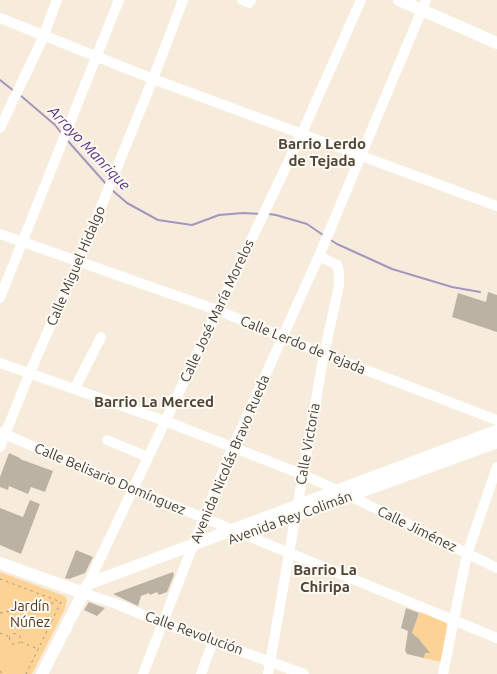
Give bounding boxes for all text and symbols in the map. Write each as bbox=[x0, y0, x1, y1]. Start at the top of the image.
water label: Arroyo Manrique bbox=[44, 102, 134, 194]
district label: Barrio Lerdo de Tejada bbox=[278, 135, 366, 170]
street label: Calle Miguel Hidalgo bbox=[43, 203, 109, 329]
street label: Calle José María Morelos bbox=[176, 237, 258, 385]
street label: Calle Lerdo de Tejada bbox=[238, 312, 368, 378]
street label: Avenida Nicolás Bravo Rueda bbox=[187, 372, 273, 546]
district label: Barrio La Merced bbox=[94, 393, 214, 411]
street label: Calle Victoria bbox=[293, 402, 323, 486]
street label: Calle Belisario Domínguez bbox=[32, 439, 188, 519]
street label: Avenida Rey Colimán bbox=[226, 488, 354, 548]
street label: Calle Jiménez bbox=[375, 503, 459, 555]
district label: Barrio La Chiripa bbox=[293, 561, 357, 596]
park label: Jardín Núñez bbox=[10, 598, 50, 630]
street label: Calle Revolución bbox=[143, 607, 245, 659]

